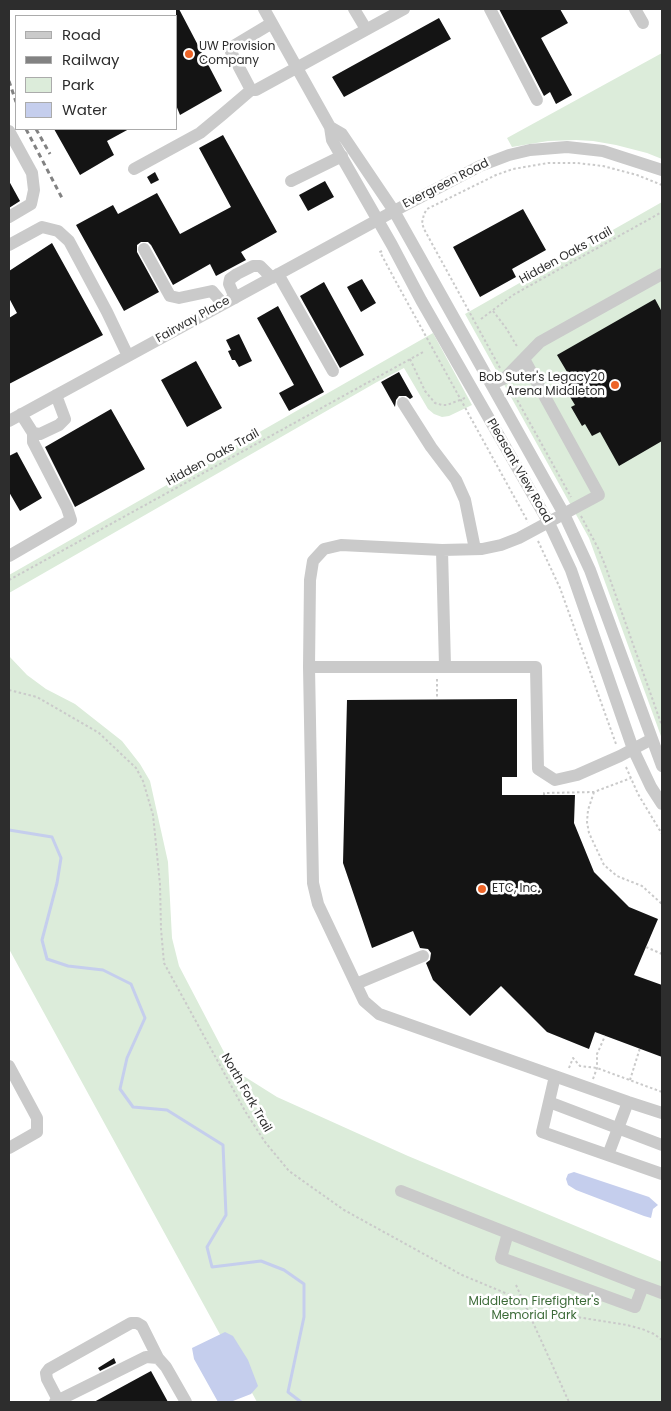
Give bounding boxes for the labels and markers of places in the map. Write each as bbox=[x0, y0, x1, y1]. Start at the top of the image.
place label: UW Provision Company bbox=[199, 40, 275, 68]
marker: UW Provision Company bbox=[183, 48, 195, 60]
place label: Bob Suter's Legacy20 Arena Middleton bbox=[479, 371, 605, 399]
marker: Bob Suter's Legacy20 Arena Middleton bbox=[609, 379, 621, 391]
place label: ETC, Inc. bbox=[492, 882, 540, 896]
marker: ETC, Inc. bbox=[476, 883, 488, 895]

